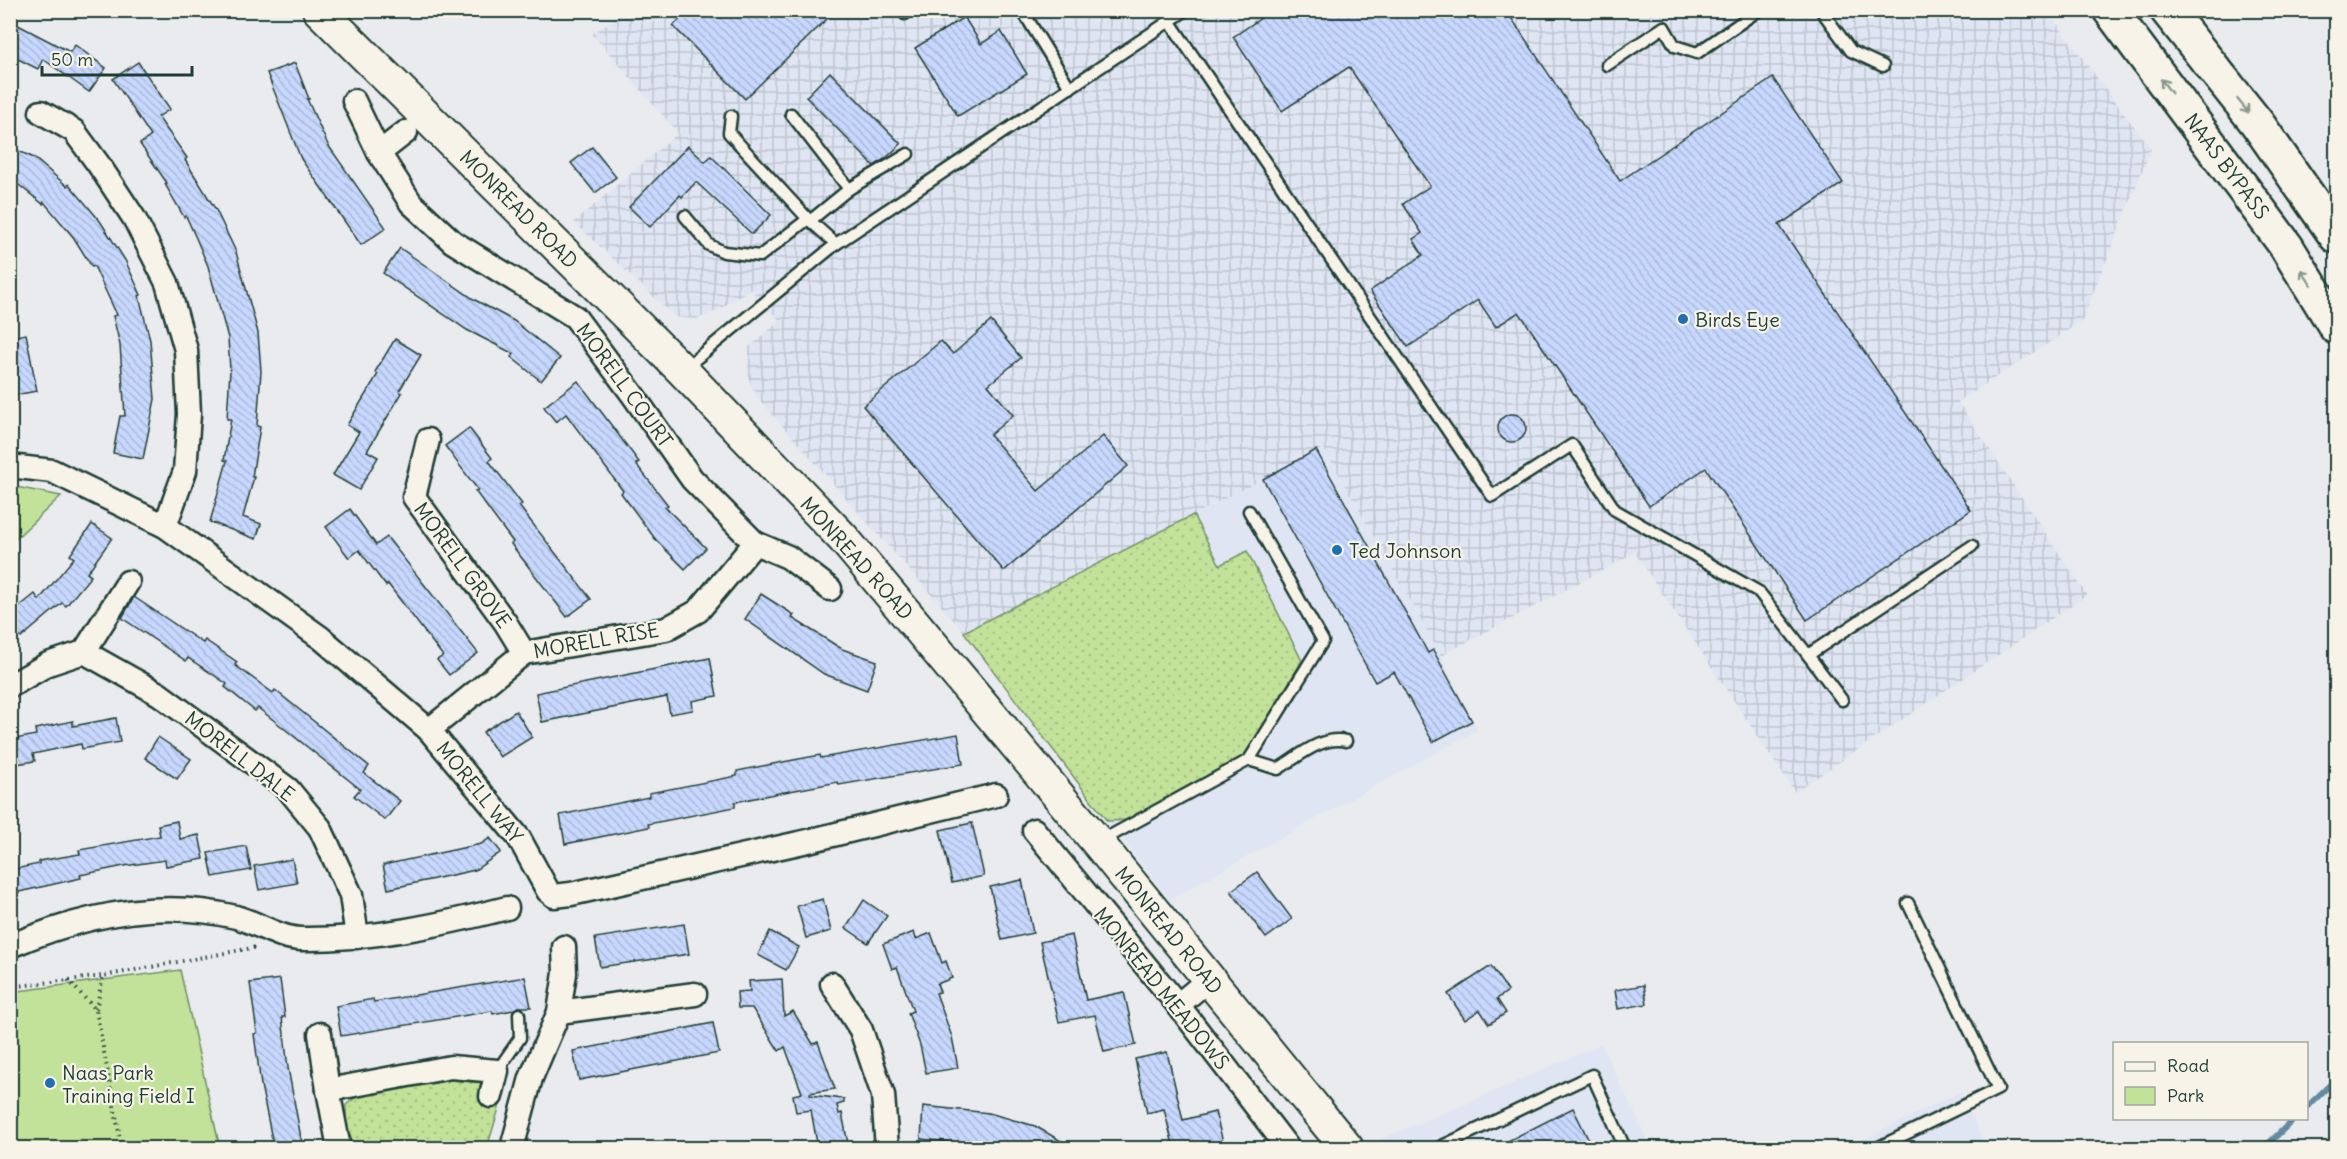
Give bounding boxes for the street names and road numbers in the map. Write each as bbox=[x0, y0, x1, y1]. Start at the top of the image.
street label: NAAS BYPASS bbox=[2179, 108, 2275, 224]
street label: MONREAD ROAD bbox=[455, 145, 583, 273]
street label: MORELL COURT bbox=[572, 318, 678, 452]
street label: MONREAD ROAD bbox=[795, 491, 919, 625]
street label: MORELL GROVE bbox=[409, 497, 517, 633]
street label: MORELL RISE bbox=[531, 617, 661, 663]
street label: MORELL DALE bbox=[180, 705, 300, 807]
street label: MORELL WAY bbox=[431, 736, 529, 848]
street label: MONREAD ROAD bbox=[1110, 861, 1228, 999]
street label: MONREAD MEADOWS bbox=[1089, 902, 1235, 1074]

